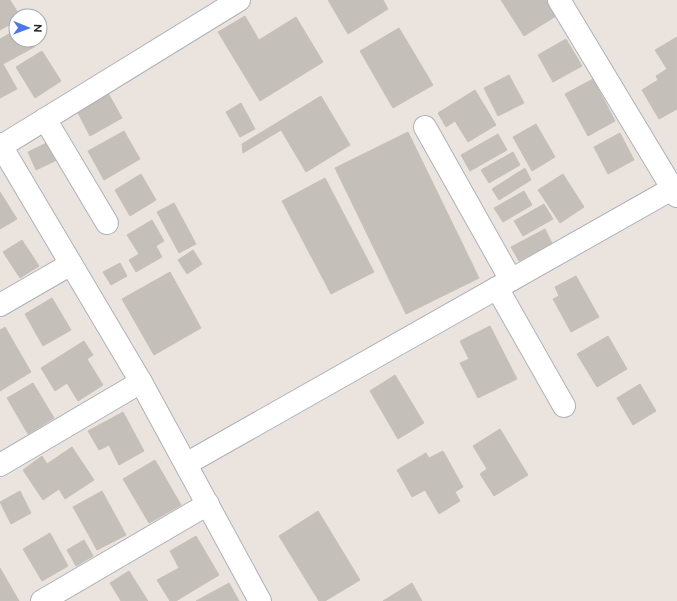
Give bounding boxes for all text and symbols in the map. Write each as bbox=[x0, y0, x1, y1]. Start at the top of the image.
north arrow bbox=[8, 8, 48, 48]
text: N bbox=[31, 24, 44, 32]

